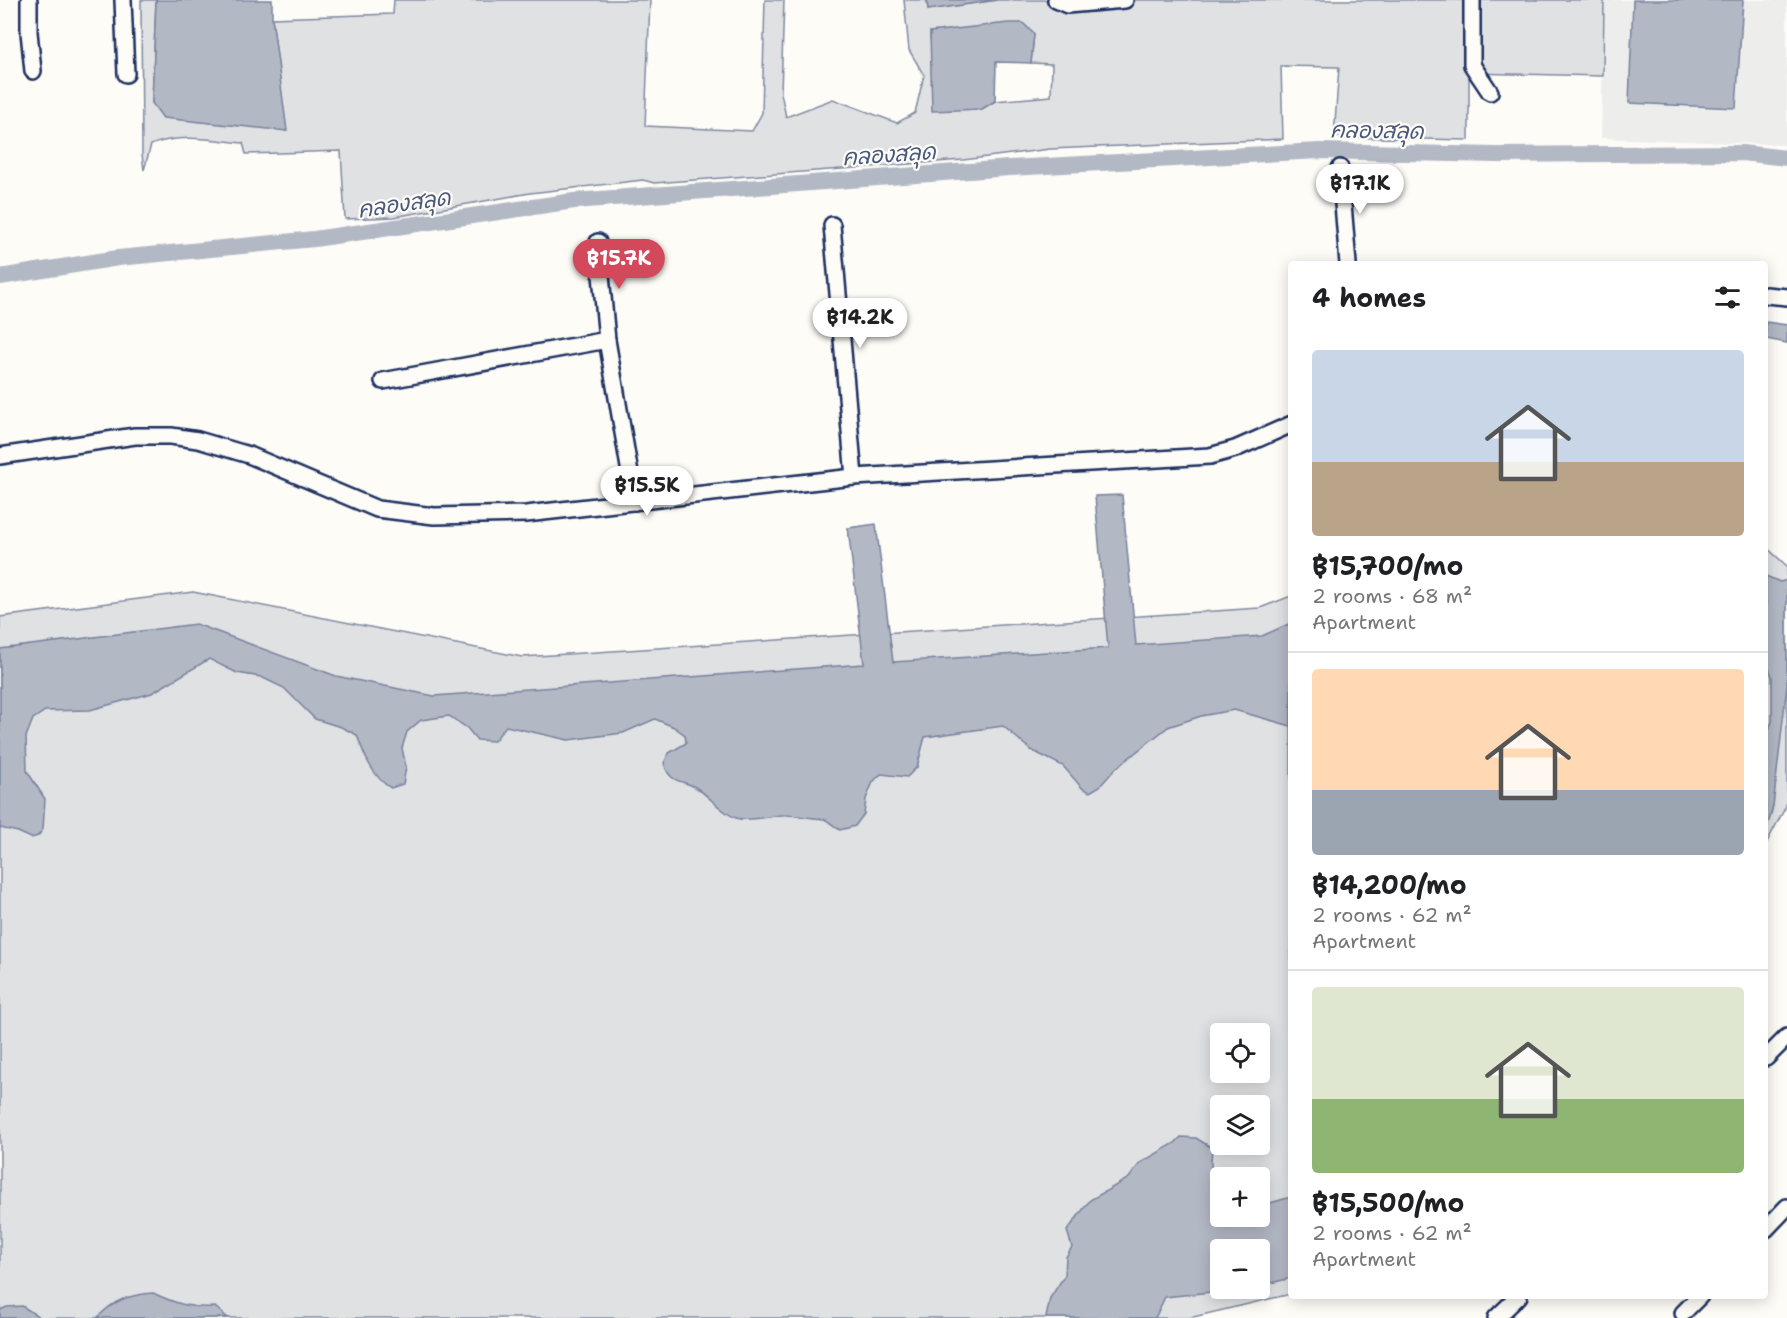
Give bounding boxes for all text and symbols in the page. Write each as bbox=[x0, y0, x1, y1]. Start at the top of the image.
water label: คลองสลุด bbox=[1330, 115, 1425, 148]
water label: คลองสลุด bbox=[841, 137, 938, 174]
pin: ฿17.1K bbox=[1311, 164, 1409, 215]
text: ฿17.1K bbox=[1330, 170, 1390, 196]
water label: คลองสลุด bbox=[356, 183, 453, 226]
pin: ฿15.7K bbox=[570, 239, 668, 290]
text: ฿15.7K bbox=[587, 245, 651, 271]
text: 4 homes bbox=[1312, 280, 1426, 315]
icon: filters bbox=[1711, 281, 1744, 314]
pin: ฿14.2K bbox=[811, 298, 909, 349]
text: ฿14.2K bbox=[826, 304, 894, 330]
icon: home bbox=[1474, 389, 1582, 497]
pin: ฿15.5K bbox=[598, 466, 696, 517]
text: ฿15.5K bbox=[614, 472, 680, 498]
text: ฿15,700/mo bbox=[1312, 548, 1463, 583]
text: 2 rooms · 68 m² bbox=[1312, 583, 1472, 609]
text: Apartment bbox=[1312, 609, 1416, 635]
icon: home bbox=[1474, 708, 1582, 816]
text: ฿14,200/mo bbox=[1312, 867, 1467, 902]
text: 2 rooms · 62 m² bbox=[1312, 902, 1472, 928]
text: Apartment bbox=[1312, 928, 1416, 954]
map controls bbox=[1210, 1023, 1270, 1299]
button: locate bbox=[1210, 1023, 1270, 1083]
icon: home bbox=[1474, 1026, 1582, 1134]
button: layers bbox=[1210, 1095, 1270, 1155]
button: + bbox=[1210, 1167, 1270, 1227]
text: ฿15,500/mo bbox=[1312, 1185, 1464, 1220]
text: 2 rooms · 62 m² bbox=[1312, 1220, 1472, 1246]
button: − bbox=[1210, 1239, 1270, 1299]
text: Apartment bbox=[1312, 1246, 1416, 1272]

